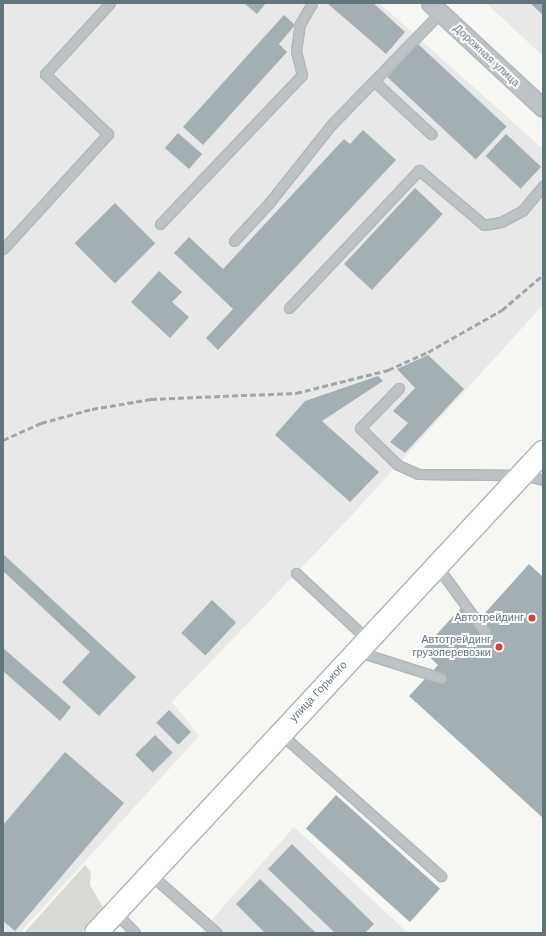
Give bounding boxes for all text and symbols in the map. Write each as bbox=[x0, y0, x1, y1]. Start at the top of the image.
street label: Дорожная улица bbox=[450, 22, 522, 90]
place label: Автотрейдинг bbox=[454, 611, 524, 625]
marker: Автотрейдинг bbox=[527, 613, 537, 623]
place label: Автотрейдинг грузоперевозки bbox=[412, 634, 491, 660]
marker: Автотрейдинг грузоперевозки bbox=[494, 642, 504, 652]
street label: улица Горького bbox=[288, 659, 350, 725]

